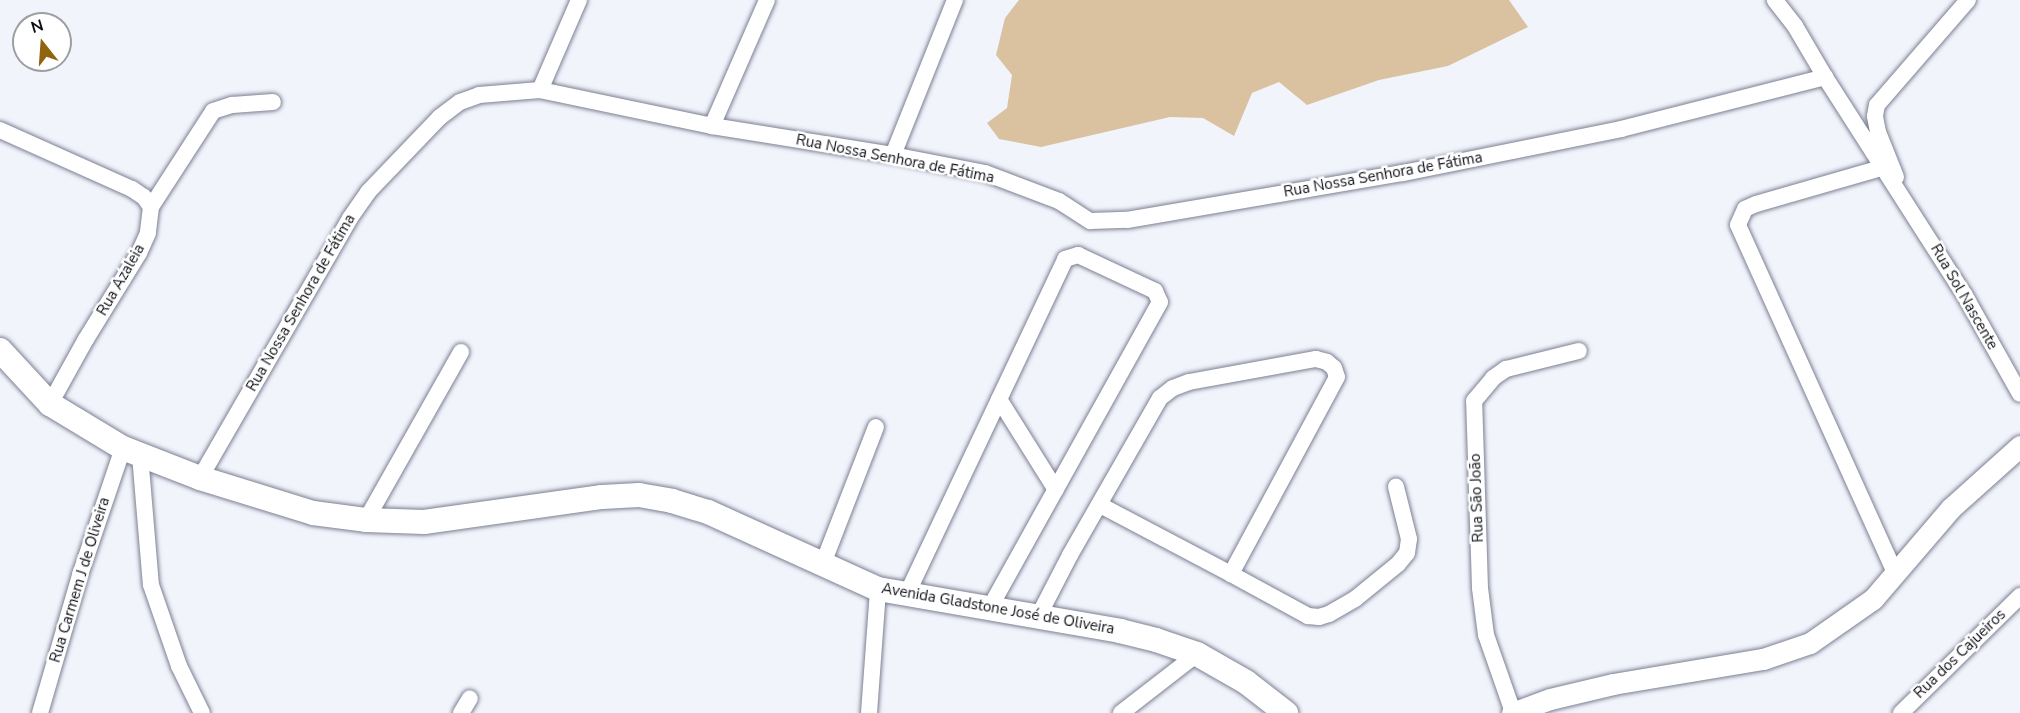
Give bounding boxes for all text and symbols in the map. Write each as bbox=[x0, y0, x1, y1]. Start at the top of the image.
north arrow bbox=[12, 12, 72, 72]
text: N bbox=[28, 14, 46, 39]
street label: Rua Nossa Senhora de Fátima bbox=[794, 131, 996, 187]
street label: Rua Nossa Senhora de Fátima bbox=[1282, 149, 1484, 201]
street label: Rua Nossa Senhora de Fátima bbox=[243, 211, 359, 395]
street label: Rua Azaleia bbox=[93, 241, 149, 319]
street label: Rua Sol Nascente bbox=[1926, 241, 2002, 353]
street label: Rua São João bbox=[1466, 453, 1488, 543]
street label: Rua Carmem J de Oliveira bbox=[46, 495, 114, 665]
street label: Avenida Gladstone José de Oliveira bbox=[880, 580, 1116, 638]
street label: Rua dos Cajueiros bbox=[1910, 606, 2010, 702]

